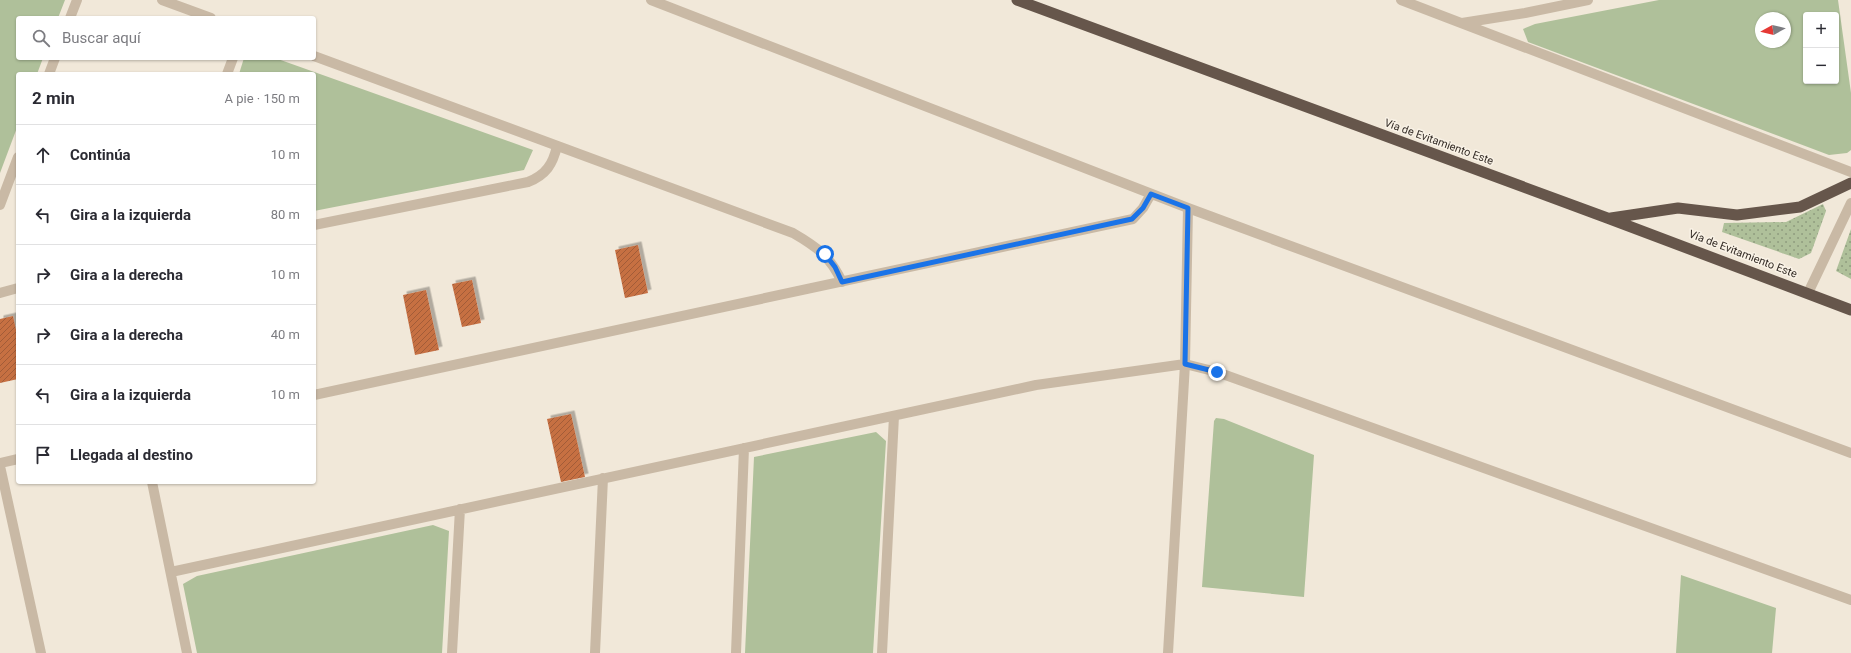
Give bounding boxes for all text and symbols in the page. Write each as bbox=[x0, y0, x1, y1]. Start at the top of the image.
north arrow bbox=[1755, 12, 1791, 48]
map controls bbox=[1803, 12, 1839, 84]
button: + bbox=[1803, 12, 1839, 48]
search box bbox=[16, 16, 316, 60]
icon: search bbox=[30, 27, 52, 49]
text: Buscar aquí bbox=[62, 29, 141, 47]
button: − bbox=[1803, 48, 1839, 84]
text: 2 min bbox=[32, 88, 75, 108]
text: A pie · 150 m bbox=[225, 91, 300, 106]
street label: Vía de Evitamiento Este bbox=[1383, 116, 1495, 168]
icon: ahead bbox=[32, 144, 54, 166]
text: Continúa bbox=[70, 146, 131, 164]
text: 10 m bbox=[271, 147, 300, 162]
icon: left bbox=[32, 204, 54, 226]
text: Gira a la izquierda bbox=[70, 206, 191, 224]
text: 80 m bbox=[271, 207, 300, 222]
street label: Vía de Evitamiento Este bbox=[1687, 227, 1799, 281]
route start bbox=[816, 245, 834, 263]
icon: right bbox=[32, 264, 54, 286]
text: Gira a la derecha bbox=[70, 266, 183, 284]
text: 10 m bbox=[271, 267, 300, 282]
icon: right bbox=[32, 324, 54, 346]
text: Gira a la derecha bbox=[70, 326, 183, 344]
text: 40 m bbox=[271, 327, 300, 342]
route end bbox=[1208, 363, 1226, 381]
icon: left bbox=[32, 384, 54, 406]
text: Gira a la izquierda bbox=[70, 386, 191, 404]
text: 10 m bbox=[271, 387, 300, 402]
icon: arrive bbox=[32, 444, 54, 466]
text: Llegada al destino bbox=[70, 446, 193, 464]

